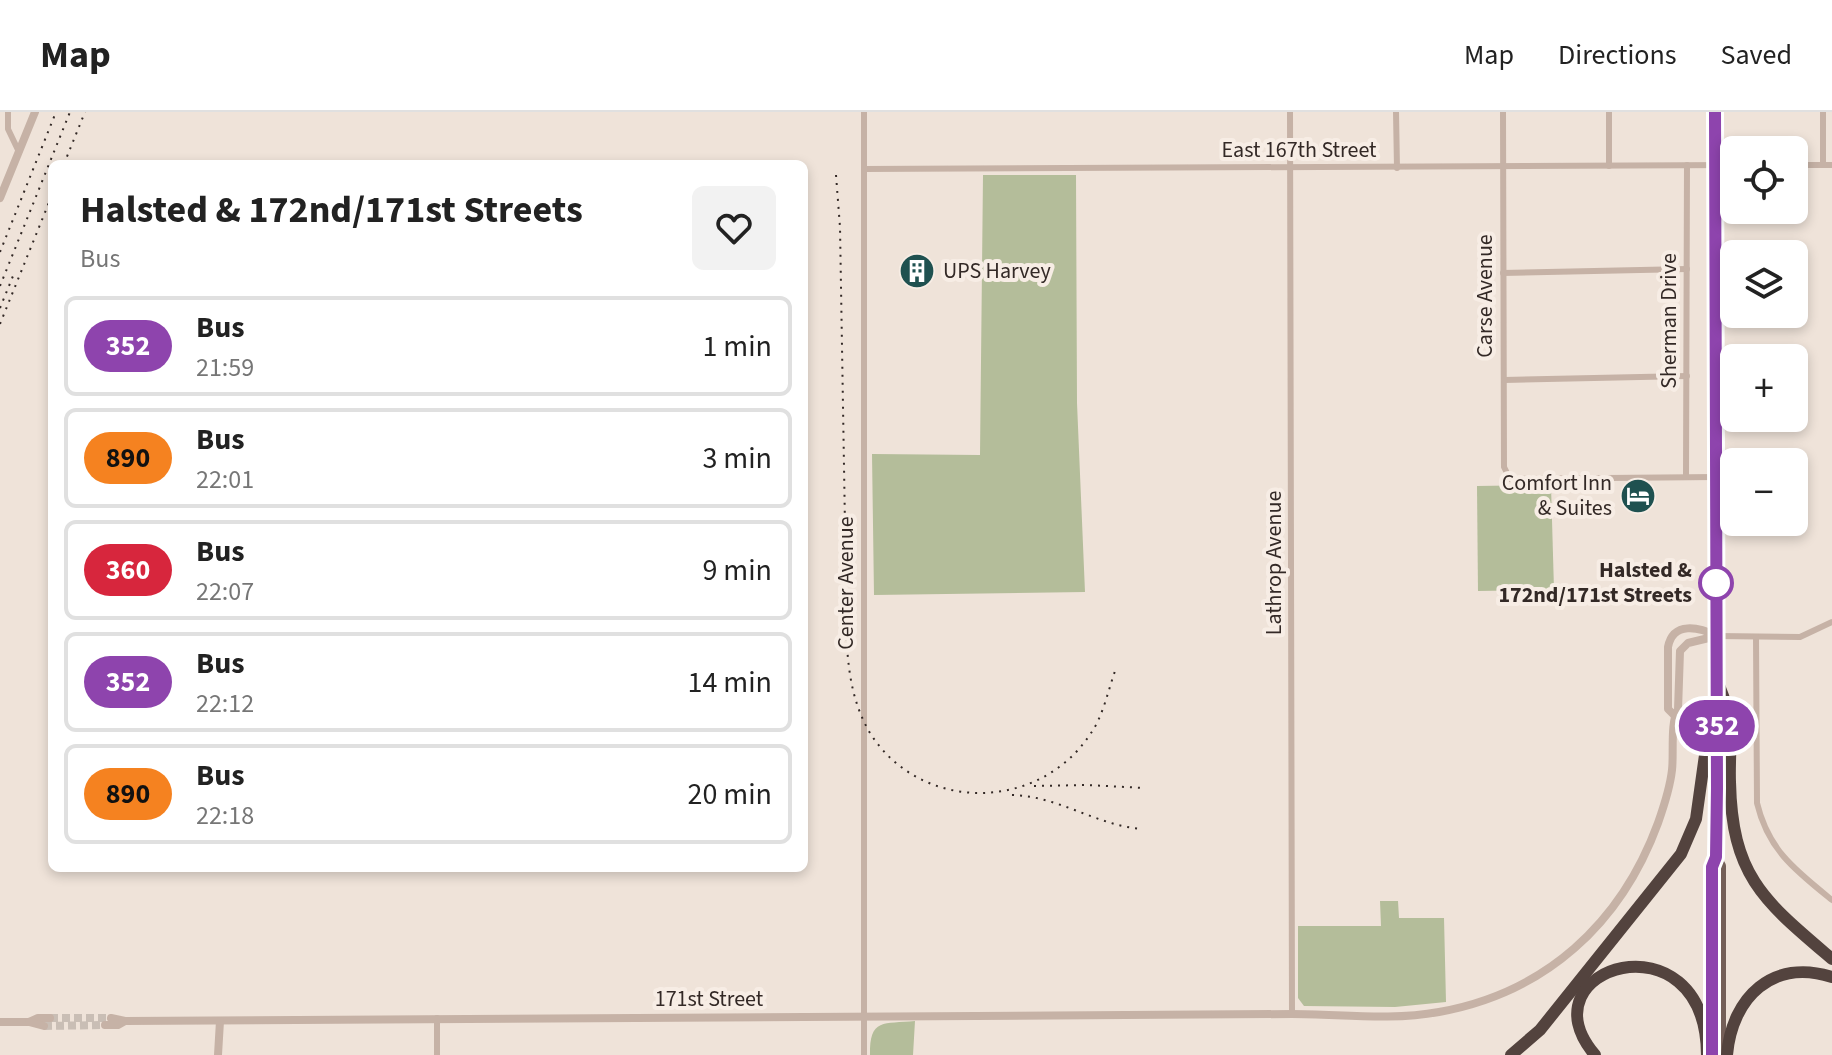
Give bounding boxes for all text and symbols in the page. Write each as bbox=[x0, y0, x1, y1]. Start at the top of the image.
text: Map bbox=[40, 28, 111, 82]
text: Map bbox=[1464, 35, 1514, 75]
text: Directions bbox=[1558, 35, 1677, 75]
text: Saved bbox=[1721, 35, 1792, 75]
street label: East 167th Street bbox=[1221, 134, 1377, 166]
map controls bbox=[1720, 136, 1808, 536]
button: locate bbox=[1720, 136, 1808, 224]
text: Halsted & 172nd/171st Streets bbox=[80, 183, 583, 237]
button: heart bbox=[692, 186, 776, 270]
street label: Carse Avenue bbox=[1469, 234, 1501, 358]
text: Bus bbox=[80, 240, 120, 277]
button: layers bbox=[1720, 240, 1808, 328]
building icon: UPS Harvey bbox=[898, 252, 936, 290]
street label: Sherman Drive bbox=[1653, 253, 1685, 389]
place label: UPS Harvey bbox=[943, 255, 1051, 287]
text: Bus bbox=[196, 306, 244, 349]
text: 1 min bbox=[702, 325, 772, 368]
text: 352 bbox=[106, 326, 150, 366]
button: + bbox=[1720, 344, 1808, 432]
text: 21:59 bbox=[196, 349, 254, 386]
text: Bus bbox=[196, 418, 244, 461]
text: 3 min bbox=[702, 437, 772, 480]
text: 890 bbox=[106, 438, 150, 478]
button: − bbox=[1720, 448, 1808, 536]
text: 22:01 bbox=[196, 461, 254, 498]
place label: Comfort Inn & Suites bbox=[1502, 467, 1612, 524]
hotel icon: Comfort Inn & Suites bbox=[1619, 477, 1657, 515]
street label: Lathrop Avenue bbox=[1258, 491, 1290, 635]
street label: Center Avenue bbox=[830, 516, 862, 650]
text: Bus bbox=[196, 530, 244, 573]
text: 9 min bbox=[702, 549, 772, 592]
text: 360 bbox=[106, 550, 150, 590]
place label: Halsted & 172nd/171st Streets bbox=[1498, 554, 1692, 611]
marker: Halsted & 172nd/171st Streets bbox=[1699, 566, 1733, 600]
text: 22:07 bbox=[196, 573, 254, 610]
text: Bus bbox=[196, 642, 244, 685]
text: 14 min bbox=[688, 661, 772, 704]
text: 352 bbox=[106, 662, 150, 702]
text: 22:12 bbox=[196, 685, 254, 722]
line badge: 352 bbox=[1671, 700, 1763, 752]
text: 352 bbox=[1695, 706, 1739, 746]
text: Bus bbox=[196, 754, 244, 797]
text: 20 min bbox=[688, 773, 772, 816]
text: 890 bbox=[106, 774, 150, 814]
text: 22:18 bbox=[196, 797, 254, 834]
street label: 171st Street bbox=[655, 983, 764, 1015]

